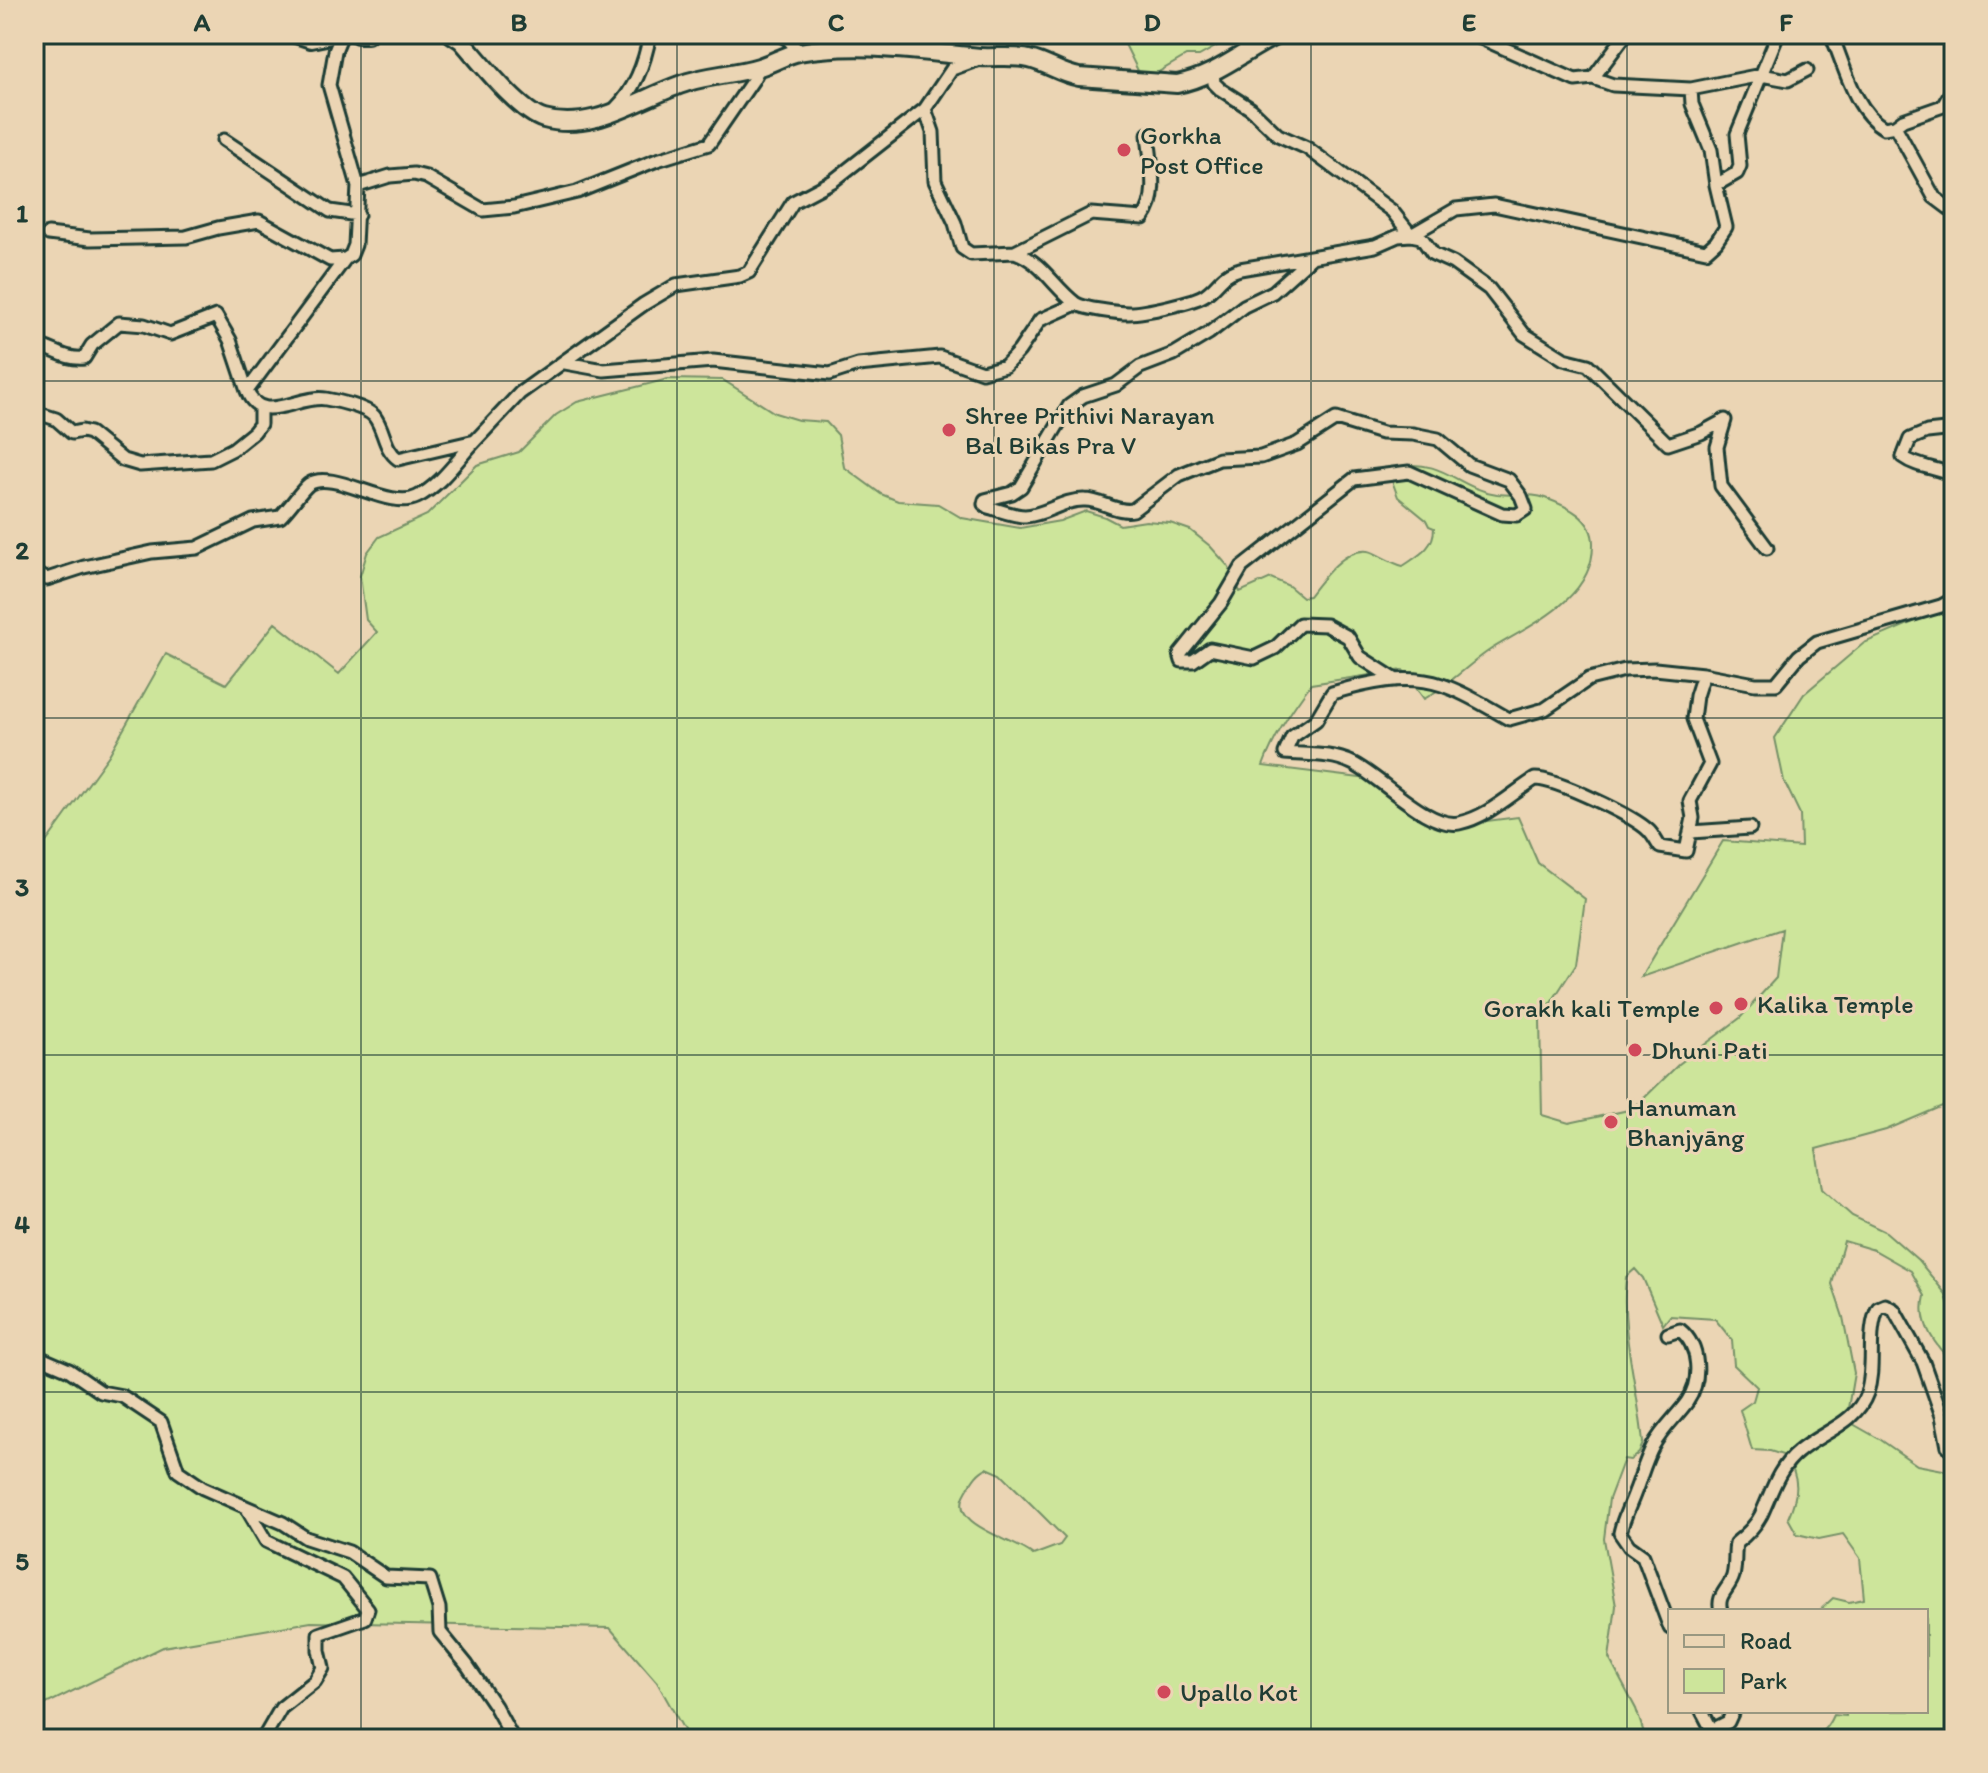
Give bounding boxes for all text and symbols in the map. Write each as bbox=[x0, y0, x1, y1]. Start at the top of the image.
text: A bbox=[193, 6, 211, 38]
text: B bbox=[511, 6, 528, 38]
text: C bbox=[828, 6, 845, 38]
text: D bbox=[1143, 6, 1161, 38]
text: E bbox=[1462, 6, 1476, 38]
text: F bbox=[1779, 6, 1793, 38]
place label: Gorkha Post Office bbox=[1140, 119, 1264, 181]
marker: Gorkha Post Office bbox=[1115, 141, 1133, 159]
text: 1 bbox=[16, 197, 28, 229]
place label: Shree Prithivi Narayan Bal Bikas Pra V bbox=[965, 399, 1215, 461]
marker: Shree Prithivi Narayan Bal Bikas Pra V bbox=[940, 421, 958, 439]
text: 2 bbox=[15, 534, 29, 566]
text: 3 bbox=[15, 871, 29, 903]
place label: Kalika Temple bbox=[1757, 988, 1914, 1020]
place label: Gorakh kali Temple bbox=[1483, 992, 1700, 1024]
marker: Kalika Temple bbox=[1732, 995, 1750, 1013]
marker: Gorakh kali Temple bbox=[1707, 999, 1725, 1017]
place label: Dhuni Pati bbox=[1651, 1034, 1768, 1066]
marker: Dhuni Pati bbox=[1626, 1041, 1644, 1059]
place label: Hanuman Bhanjyāng bbox=[1627, 1091, 1745, 1153]
marker: Hanuman Bhanjyāng bbox=[1602, 1113, 1620, 1131]
text: 4 bbox=[14, 1208, 30, 1240]
text: 5 bbox=[15, 1545, 29, 1577]
legend bbox=[1668, 1609, 1928, 1713]
text: Road bbox=[1740, 1626, 1792, 1655]
text: Park bbox=[1740, 1666, 1787, 1695]
place label: Upallo Kot bbox=[1180, 1676, 1298, 1708]
marker: Upallo Kot bbox=[1155, 1683, 1173, 1701]

